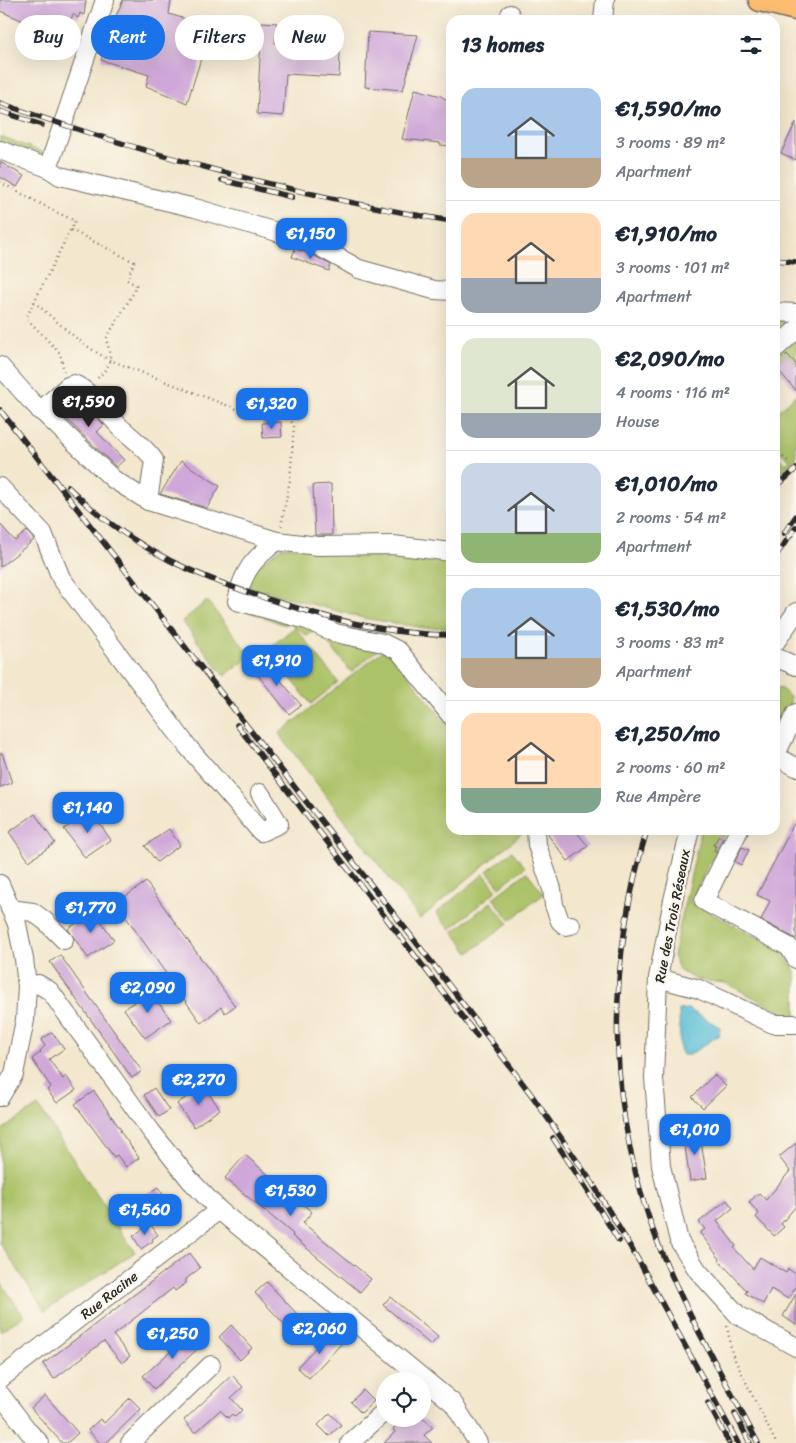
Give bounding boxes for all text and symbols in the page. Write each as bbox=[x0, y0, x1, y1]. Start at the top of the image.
chip: Buy bbox=[15, 15, 81, 60]
chip: Rent bbox=[91, 15, 165, 60]
chip: Filters bbox=[175, 15, 264, 60]
chip: New bbox=[274, 15, 344, 60]
text: 13 homes bbox=[461, 26, 544, 64]
icon: filters bbox=[737, 31, 765, 59]
text: €1,590/mo bbox=[616, 90, 721, 128]
icon: home bbox=[501, 108, 561, 168]
text: 3 rooms · 89 m² bbox=[616, 128, 725, 157]
text: Apartment bbox=[616, 157, 692, 186]
text: €1,910/mo bbox=[616, 215, 717, 253]
pin: €1,150 bbox=[270, 218, 352, 260]
text: €1,150 bbox=[287, 219, 335, 248]
icon: home bbox=[501, 233, 561, 293]
text: 3 rooms · 101 m² bbox=[616, 253, 730, 282]
text: Apartment bbox=[616, 282, 692, 311]
text: €2,090/mo bbox=[616, 340, 724, 378]
icon: home bbox=[501, 358, 561, 418]
text: 4 rooms · 116 m² bbox=[616, 378, 730, 407]
pin: €1,590 bbox=[48, 386, 130, 428]
text: €1,590 bbox=[63, 387, 115, 416]
pin: €1,320 bbox=[231, 388, 313, 430]
text: €1,320 bbox=[247, 389, 297, 418]
text: House bbox=[616, 407, 659, 436]
text: €1,010/mo bbox=[616, 465, 717, 503]
icon: home bbox=[501, 483, 561, 543]
text: 2 rooms · 54 m² bbox=[616, 503, 726, 532]
text: Apartment bbox=[616, 532, 692, 561]
text: €1,530/mo bbox=[616, 590, 719, 628]
icon: home bbox=[501, 608, 561, 668]
text: 3 rooms · 83 m² bbox=[616, 628, 724, 657]
pin: €1,910 bbox=[236, 644, 318, 687]
text: €1,910 bbox=[253, 646, 301, 675]
text: Apartment bbox=[616, 657, 692, 686]
text: €1,250/mo bbox=[616, 715, 720, 753]
icon: home bbox=[501, 733, 561, 793]
text: 2 rooms · 60 m² bbox=[616, 753, 726, 782]
text: Rue Ampère bbox=[616, 782, 701, 811]
pin: €1,140 bbox=[47, 792, 129, 834]
text: €1,140 bbox=[64, 793, 112, 822]
street label: Rue des Trois Réseaux bbox=[647, 846, 698, 985]
pin: €1,770 bbox=[50, 892, 132, 934]
text: €1,770 bbox=[66, 893, 116, 922]
pin: €2,090 bbox=[107, 972, 189, 1014]
text: €2,090 bbox=[121, 973, 175, 1002]
pin: €2,270 bbox=[158, 1064, 240, 1106]
text: €2,270 bbox=[173, 1065, 225, 1094]
pin: €1,010 bbox=[654, 1114, 736, 1156]
text: €1,010 bbox=[671, 1115, 719, 1144]
pin: €1,530 bbox=[250, 1174, 332, 1217]
text: €1,530 bbox=[266, 1176, 316, 1205]
pin: €1,560 bbox=[104, 1194, 186, 1236]
text: €1,560 bbox=[120, 1195, 170, 1224]
street label: Rue Racine bbox=[75, 1265, 144, 1326]
pin: €2,060 bbox=[279, 1312, 361, 1355]
text: €2,060 bbox=[293, 1314, 347, 1343]
pin: €1,250 bbox=[132, 1318, 214, 1360]
text: €1,250 bbox=[148, 1319, 198, 1348]
map controls bbox=[376, 1372, 431, 1427]
button: locate bbox=[376, 1372, 431, 1427]

